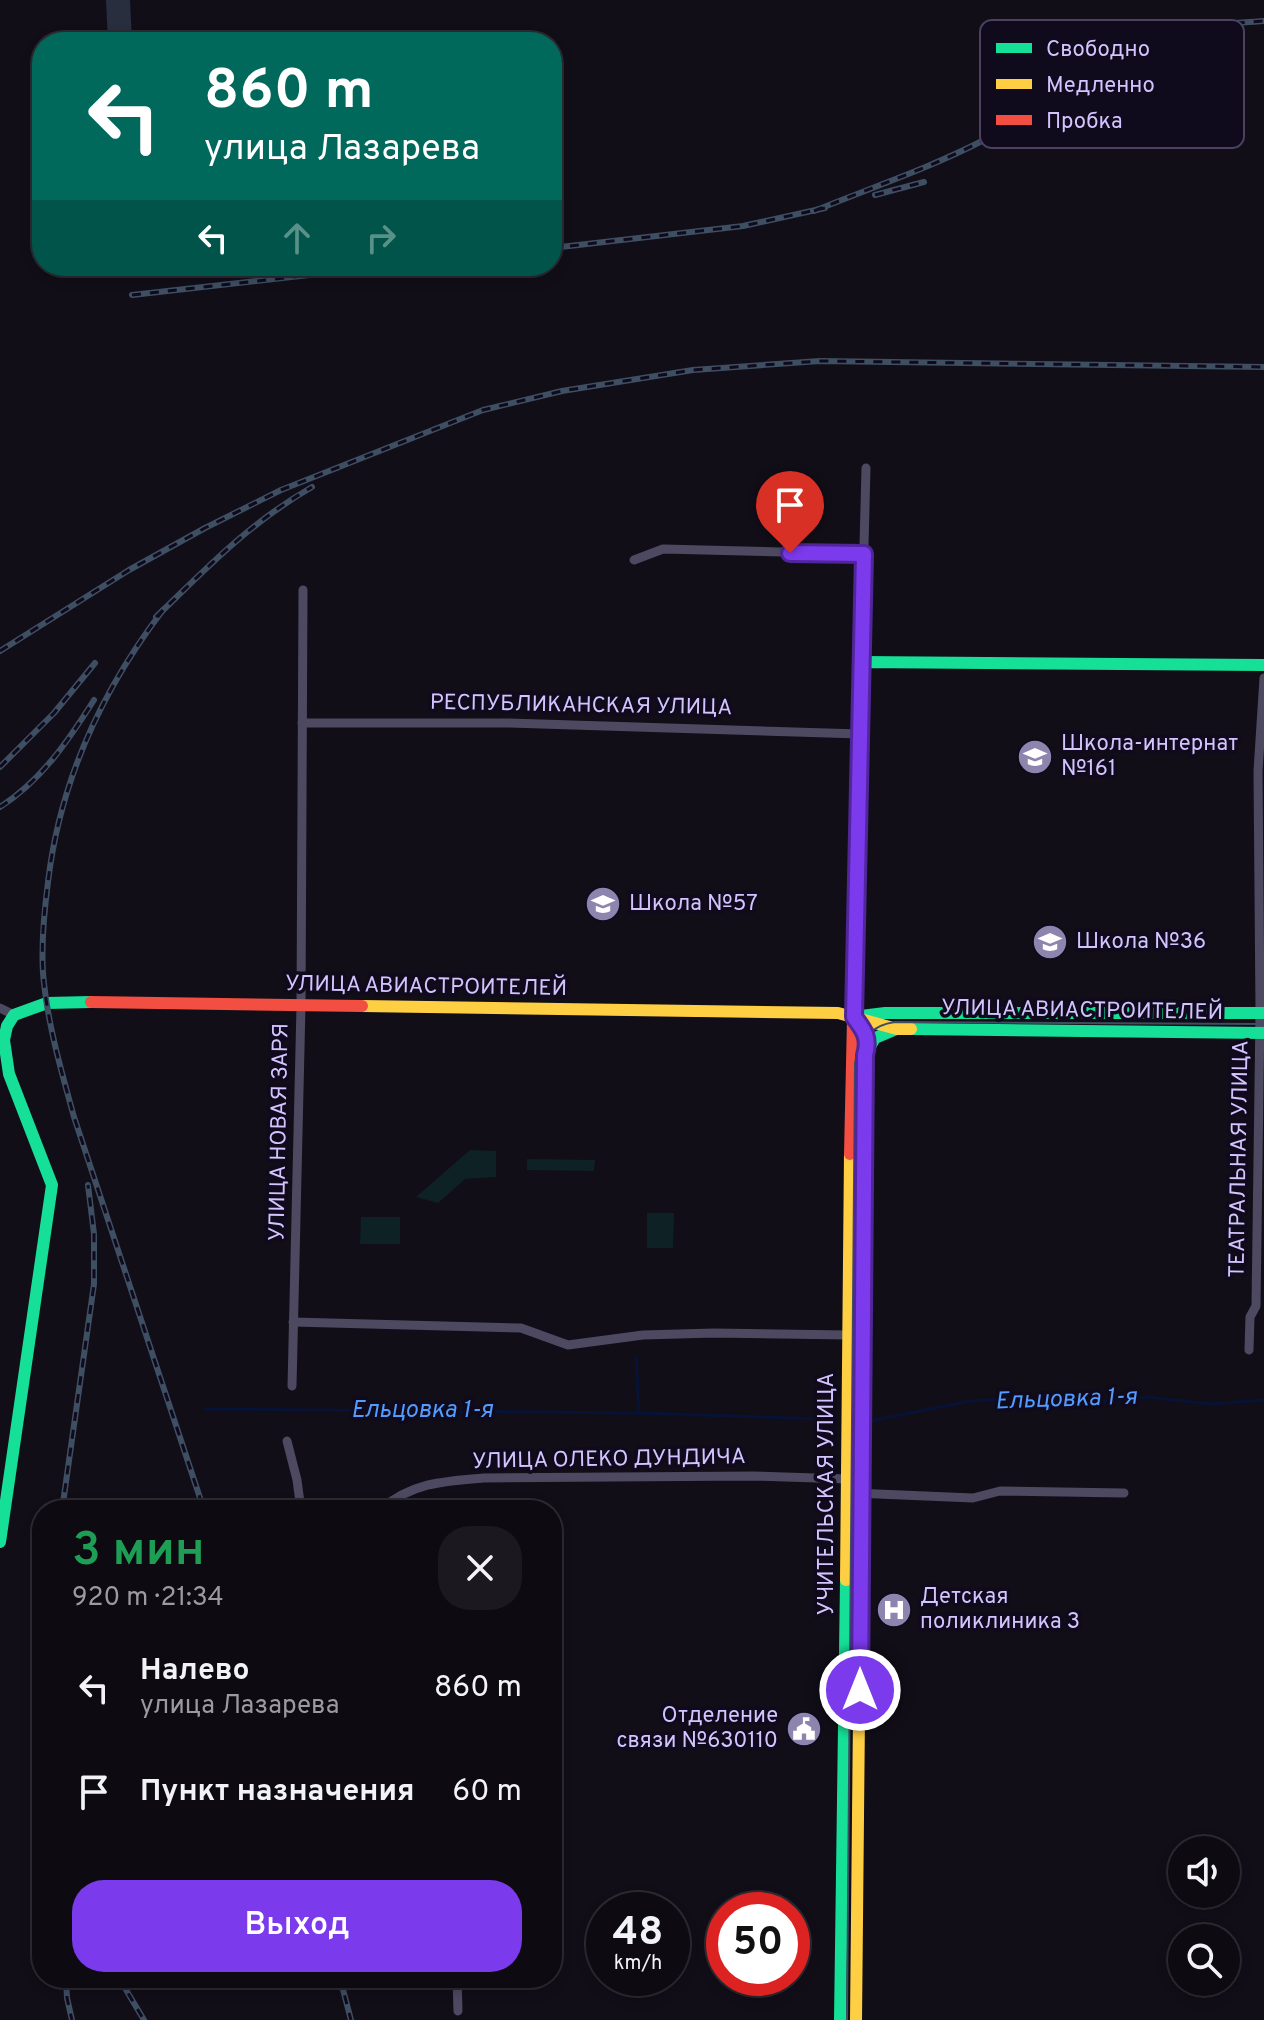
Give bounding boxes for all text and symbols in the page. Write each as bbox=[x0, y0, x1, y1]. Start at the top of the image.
legend bbox=[980, 20, 1244, 148]
text: Свободно bbox=[1046, 37, 1150, 64]
text: 860 m bbox=[204, 58, 374, 128]
icon: left bbox=[72, 64, 176, 168]
text: Медленно bbox=[1046, 73, 1155, 100]
text: Пробка bbox=[1046, 109, 1123, 136]
text: улица Лазарева bbox=[204, 127, 480, 173]
icon: left bbox=[191, 216, 235, 260]
icon: ahead bbox=[275, 216, 319, 260]
icon: right bbox=[359, 216, 403, 260]
pin bbox=[756, 471, 824, 553]
icon: arrive bbox=[768, 483, 812, 527]
street label: РЕСПУБЛИКАНСКАЯ УЛИЦА bbox=[430, 690, 732, 722]
place label: Школа-интернат №161 bbox=[1061, 731, 1238, 783]
school or university icon: Школа-интернат №161 bbox=[1016, 738, 1054, 776]
school or university icon: Школа №57 bbox=[584, 885, 622, 923]
place label: Школа №57 bbox=[629, 891, 758, 918]
school or university icon: Школа №36 bbox=[1031, 923, 1069, 961]
place label: Школа №36 bbox=[1076, 929, 1206, 956]
street label: УЛИЦА АВИАСТРОИТЕЛЕЙ bbox=[285, 968, 567, 1003]
street label: УЛИЦА АВИАСТРОИТЕЛЕЙ bbox=[941, 992, 1223, 1027]
street label: УЛИЦА НОВАЯ ЗАРЯ bbox=[265, 1023, 295, 1241]
street label: ТЕАТРАЛЬНАЯ УЛИЦА bbox=[1224, 1040, 1256, 1278]
street label: УЧИТЕЛЬСКАЯ УЛИЦА bbox=[814, 1373, 841, 1615]
water label: Ельцовка 1-я bbox=[994, 1383, 1138, 1417]
water label: Ельцовка 1-я bbox=[351, 1396, 494, 1426]
street label: УЛИЦА ОЛЕКО ДУНДИЧА bbox=[472, 1444, 746, 1476]
text: 3 мин bbox=[72, 1522, 205, 1582]
button: close bbox=[438, 1526, 522, 1610]
text: 920 m · 21:34 bbox=[72, 1582, 224, 1615]
place label: Детская поликлиника 3 bbox=[920, 1584, 1080, 1636]
hospital icon: Детская поликлиника 3 bbox=[875, 1591, 913, 1629]
position arrow bbox=[818, 1648, 902, 1732]
text: Налево bbox=[140, 1653, 249, 1690]
icon: left bbox=[72, 1666, 116, 1710]
text: 860 m bbox=[434, 1670, 522, 1707]
text: улица Лазарева bbox=[140, 1690, 339, 1723]
place label: Отделение связи №630110 bbox=[616, 1703, 778, 1755]
public building icon: Отделение связи №630110 bbox=[785, 1710, 823, 1748]
icon: arrive bbox=[72, 1770, 116, 1814]
text: Пункт назначения bbox=[140, 1774, 414, 1811]
text: 60 m bbox=[452, 1774, 522, 1811]
map controls bbox=[1168, 1836, 1240, 1996]
button: sound bbox=[1168, 1836, 1240, 1908]
button: Выход bbox=[72, 1880, 522, 1972]
speed limit sign: 50 bbox=[706, 1892, 810, 1996]
text: 48 bbox=[613, 1909, 663, 1959]
button: search bbox=[1168, 1924, 1240, 1996]
text: km/h bbox=[614, 1951, 662, 1977]

